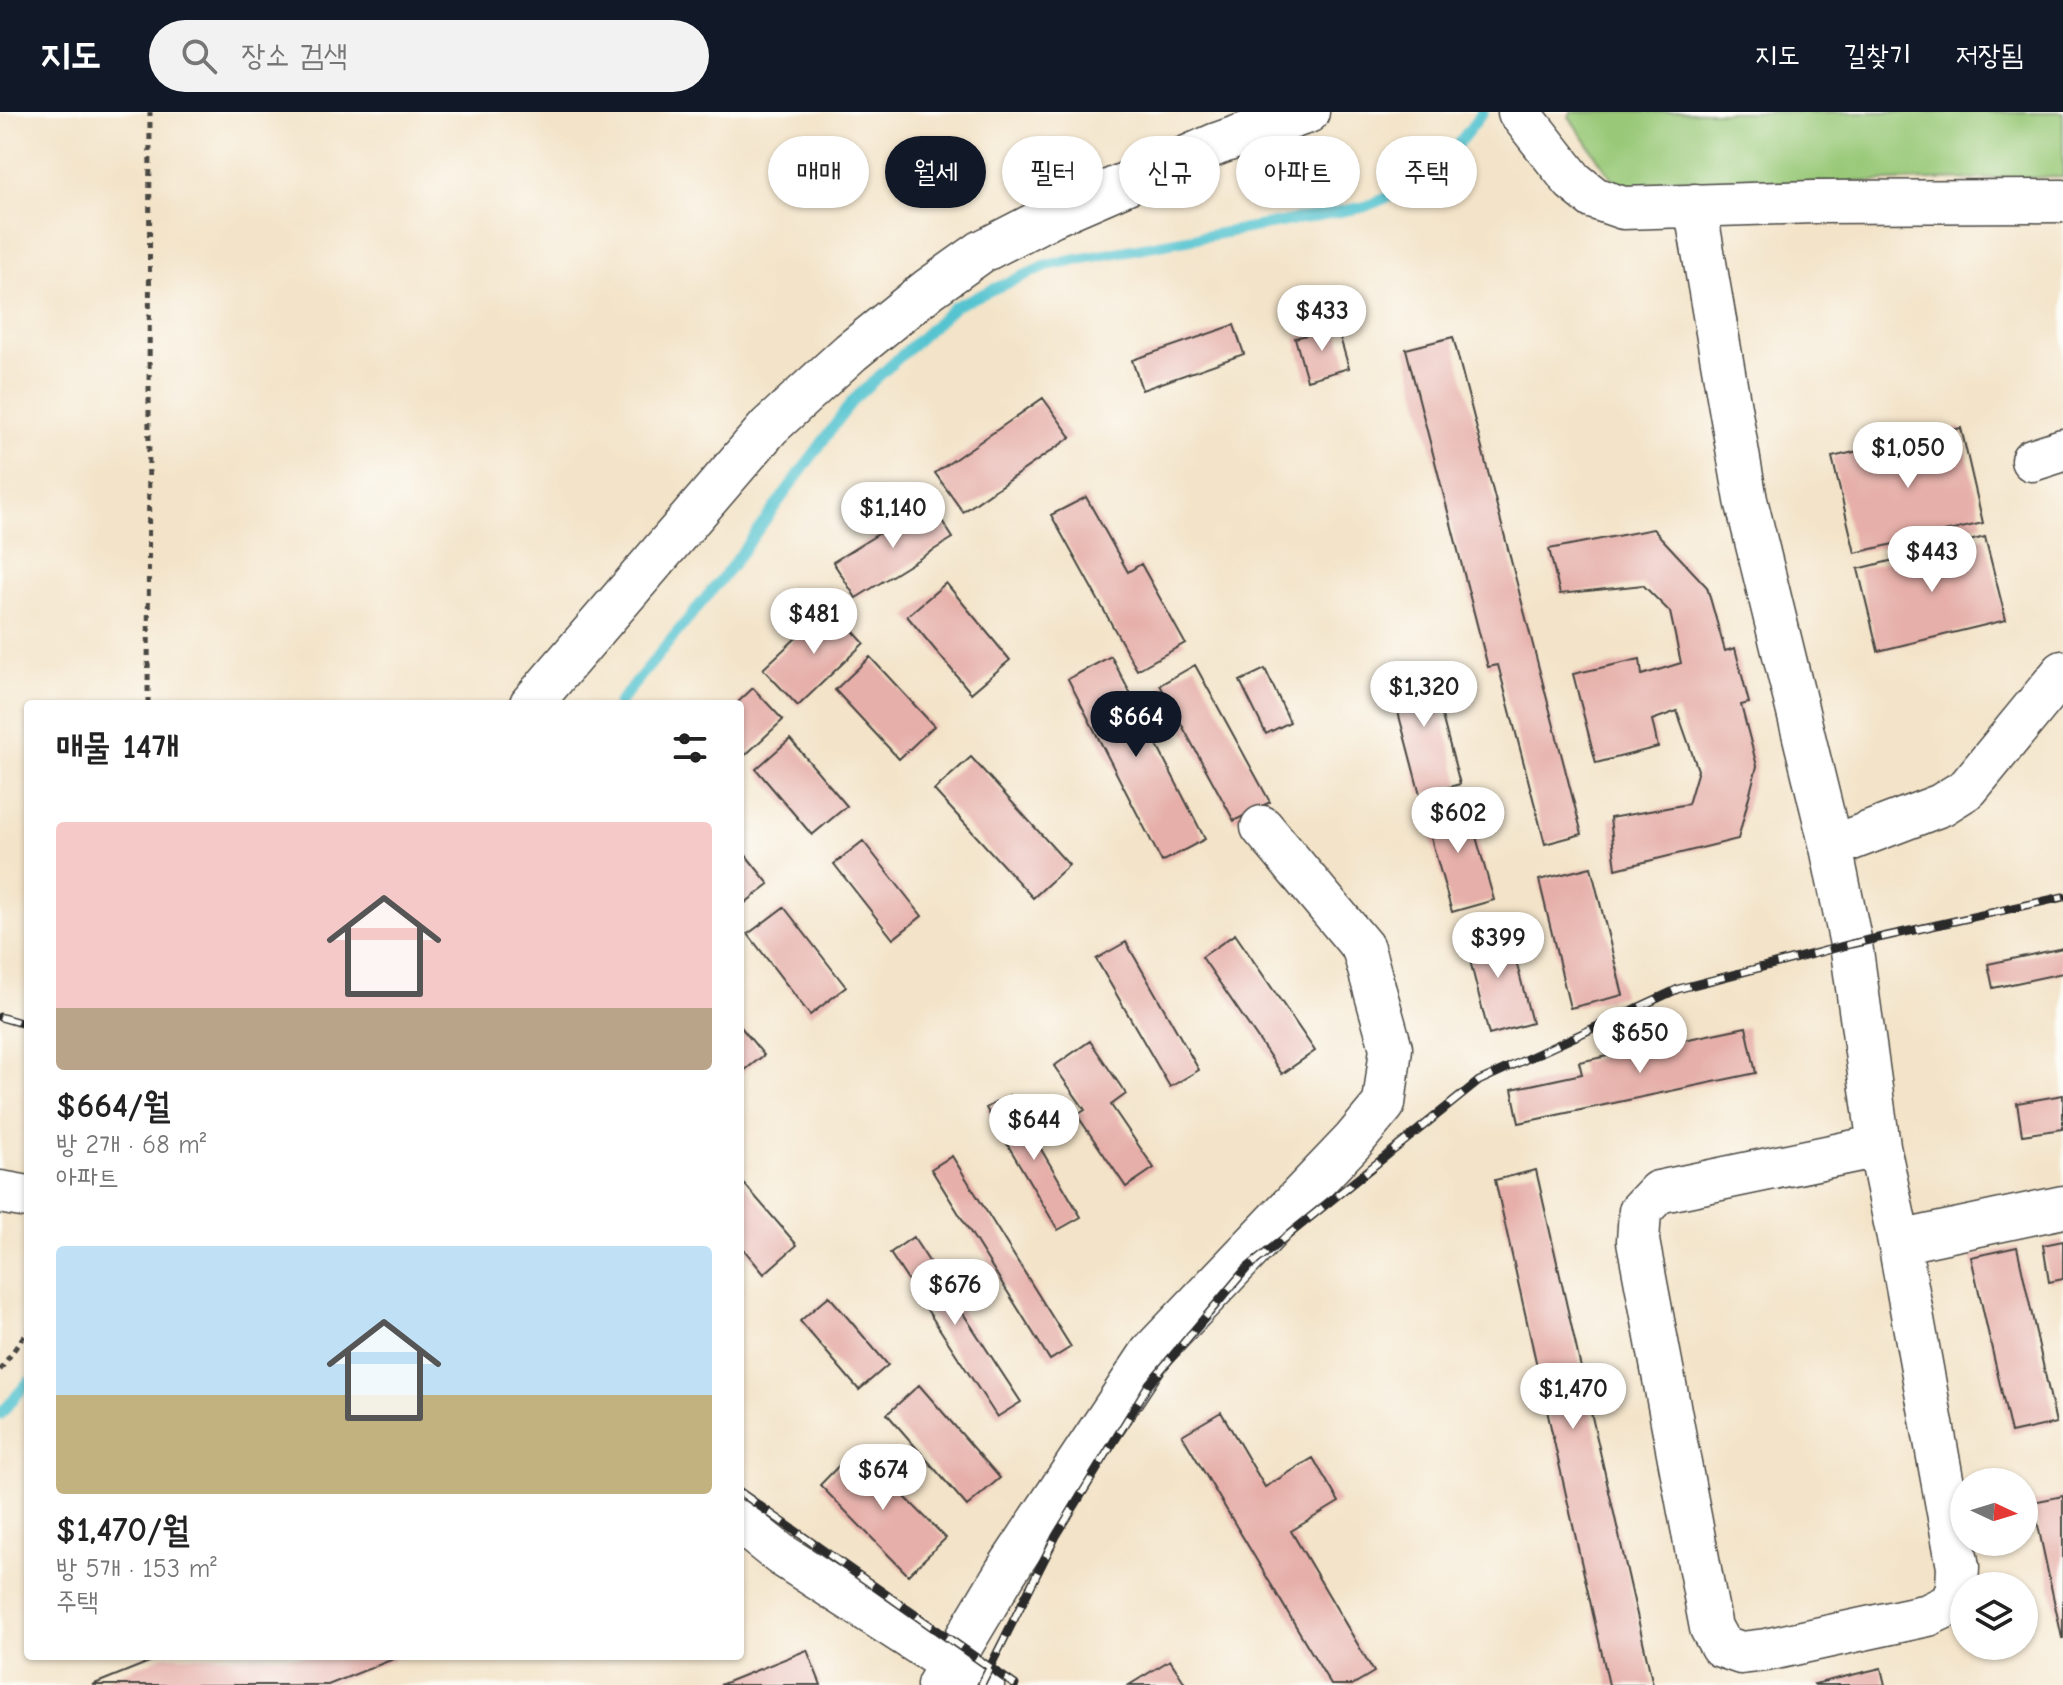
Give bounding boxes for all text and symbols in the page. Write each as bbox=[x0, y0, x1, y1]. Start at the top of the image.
search box bbox=[149, 20, 709, 92]
text: 지도 bbox=[40, 33, 101, 77]
icon: search bbox=[177, 34, 221, 78]
text: 장소 검색 bbox=[241, 38, 348, 73]
text: 지도 bbox=[1755, 39, 1800, 71]
text: 길찾기 bbox=[1844, 39, 1911, 71]
text: 저장됨 bbox=[1955, 39, 2023, 71]
chip: 매매 bbox=[768, 136, 869, 208]
chip: 월세 bbox=[885, 136, 986, 208]
chip: 필터 bbox=[1002, 136, 1103, 208]
chip: 신규 bbox=[1119, 136, 1220, 208]
chip: 아파트 bbox=[1236, 136, 1360, 208]
chip: 주택 bbox=[1376, 136, 1477, 208]
pin: $433 bbox=[1275, 285, 1369, 353]
text: $433 bbox=[1295, 296, 1349, 326]
pin: $1,050 bbox=[1843, 422, 1973, 490]
text: $1,050 bbox=[1871, 433, 1945, 463]
pin: $1,140 bbox=[828, 482, 958, 550]
text: $1,140 bbox=[859, 493, 927, 523]
pin: $443 bbox=[1885, 526, 1979, 594]
text: $443 bbox=[1906, 537, 1958, 567]
pin: $481 bbox=[767, 588, 861, 656]
text: $481 bbox=[788, 599, 840, 629]
pin: $1,320 bbox=[1359, 661, 1489, 729]
text: $1,320 bbox=[1388, 672, 1460, 702]
pin: $664 bbox=[1089, 691, 1183, 759]
text: $664 bbox=[1108, 702, 1164, 732]
icon: filters bbox=[668, 726, 712, 770]
text: 매물 14개 bbox=[56, 727, 179, 767]
pin: $602 bbox=[1411, 787, 1505, 855]
text: $602 bbox=[1429, 798, 1487, 828]
icon: home bbox=[312, 874, 456, 1018]
pin: $399 bbox=[1451, 912, 1545, 980]
text: $399 bbox=[1470, 923, 1526, 953]
pin: $650 bbox=[1593, 1007, 1687, 1075]
text: $650 bbox=[1611, 1018, 1669, 1048]
text: $664/월 bbox=[56, 1086, 170, 1126]
pin: $644 bbox=[987, 1094, 1081, 1162]
text: $644 bbox=[1007, 1105, 1061, 1135]
text: 방 2개 · 68 m² bbox=[56, 1130, 206, 1160]
text: 아파트 bbox=[56, 1163, 119, 1193]
pin: $676 bbox=[908, 1259, 1002, 1327]
text: $676 bbox=[928, 1270, 982, 1300]
icon: home bbox=[312, 1298, 456, 1442]
pin: $1,470 bbox=[1508, 1363, 1638, 1431]
text: $1,470 bbox=[1538, 1374, 1608, 1404]
pin: $674 bbox=[836, 1444, 930, 1512]
text: $674 bbox=[857, 1455, 909, 1485]
north arrow bbox=[1950, 1468, 2038, 1556]
map controls bbox=[1950, 1468, 2038, 1660]
text: $1,470/월 bbox=[56, 1510, 189, 1550]
text: 방 5개 · 153 m² bbox=[56, 1554, 217, 1584]
button: layers bbox=[1950, 1572, 2038, 1660]
text: 주택 bbox=[56, 1587, 98, 1617]

